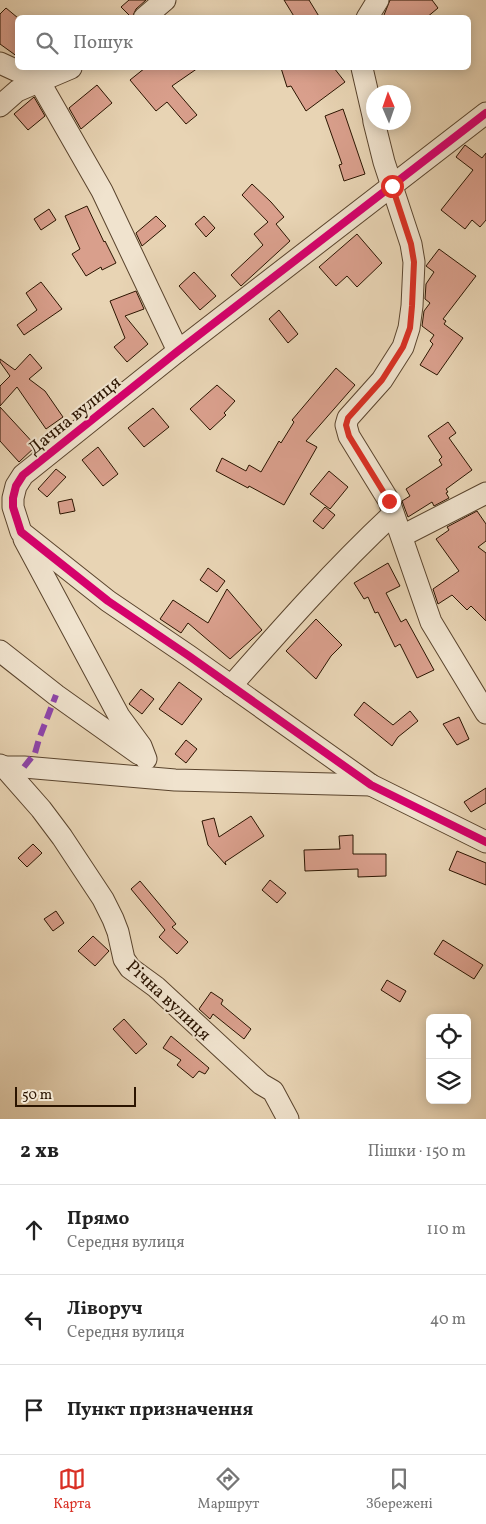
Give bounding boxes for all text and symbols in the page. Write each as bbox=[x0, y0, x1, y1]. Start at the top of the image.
search box bbox=[15, 15, 471, 70]
icon: search bbox=[33, 29, 61, 57]
text: Пошук bbox=[73, 30, 133, 56]
north arrow bbox=[366, 85, 411, 130]
route start bbox=[381, 175, 404, 198]
street label: Дачна вулиця bbox=[23, 371, 127, 462]
route end bbox=[378, 490, 401, 513]
street label: Річна вулиця bbox=[120, 955, 216, 1047]
map controls bbox=[426, 1014, 471, 1104]
button: locate bbox=[426, 1014, 471, 1059]
button: layers bbox=[426, 1059, 471, 1104]
scale bar bbox=[15, 1084, 136, 1107]
text: 50 m bbox=[22, 1086, 52, 1105]
text: 2 хв bbox=[20, 1137, 59, 1166]
text: Пішки · 150 m bbox=[368, 1141, 466, 1163]
text: Прямо bbox=[67, 1206, 129, 1232]
icon: ahead bbox=[20, 1216, 48, 1244]
text: 110 m bbox=[427, 1219, 466, 1241]
text: Середня вулиця bbox=[67, 1232, 185, 1254]
text: Ліворуч bbox=[67, 1296, 142, 1322]
icon: left bbox=[20, 1306, 48, 1334]
text: 40 m bbox=[430, 1309, 466, 1331]
text: Середня вулиця bbox=[67, 1322, 185, 1344]
icon: arrive bbox=[20, 1396, 48, 1424]
text: Пункт призначення bbox=[67, 1397, 253, 1423]
tab: Карта bbox=[53, 1465, 91, 1514]
tab: Маршрут bbox=[198, 1465, 259, 1514]
tab: Збережені bbox=[366, 1465, 433, 1514]

